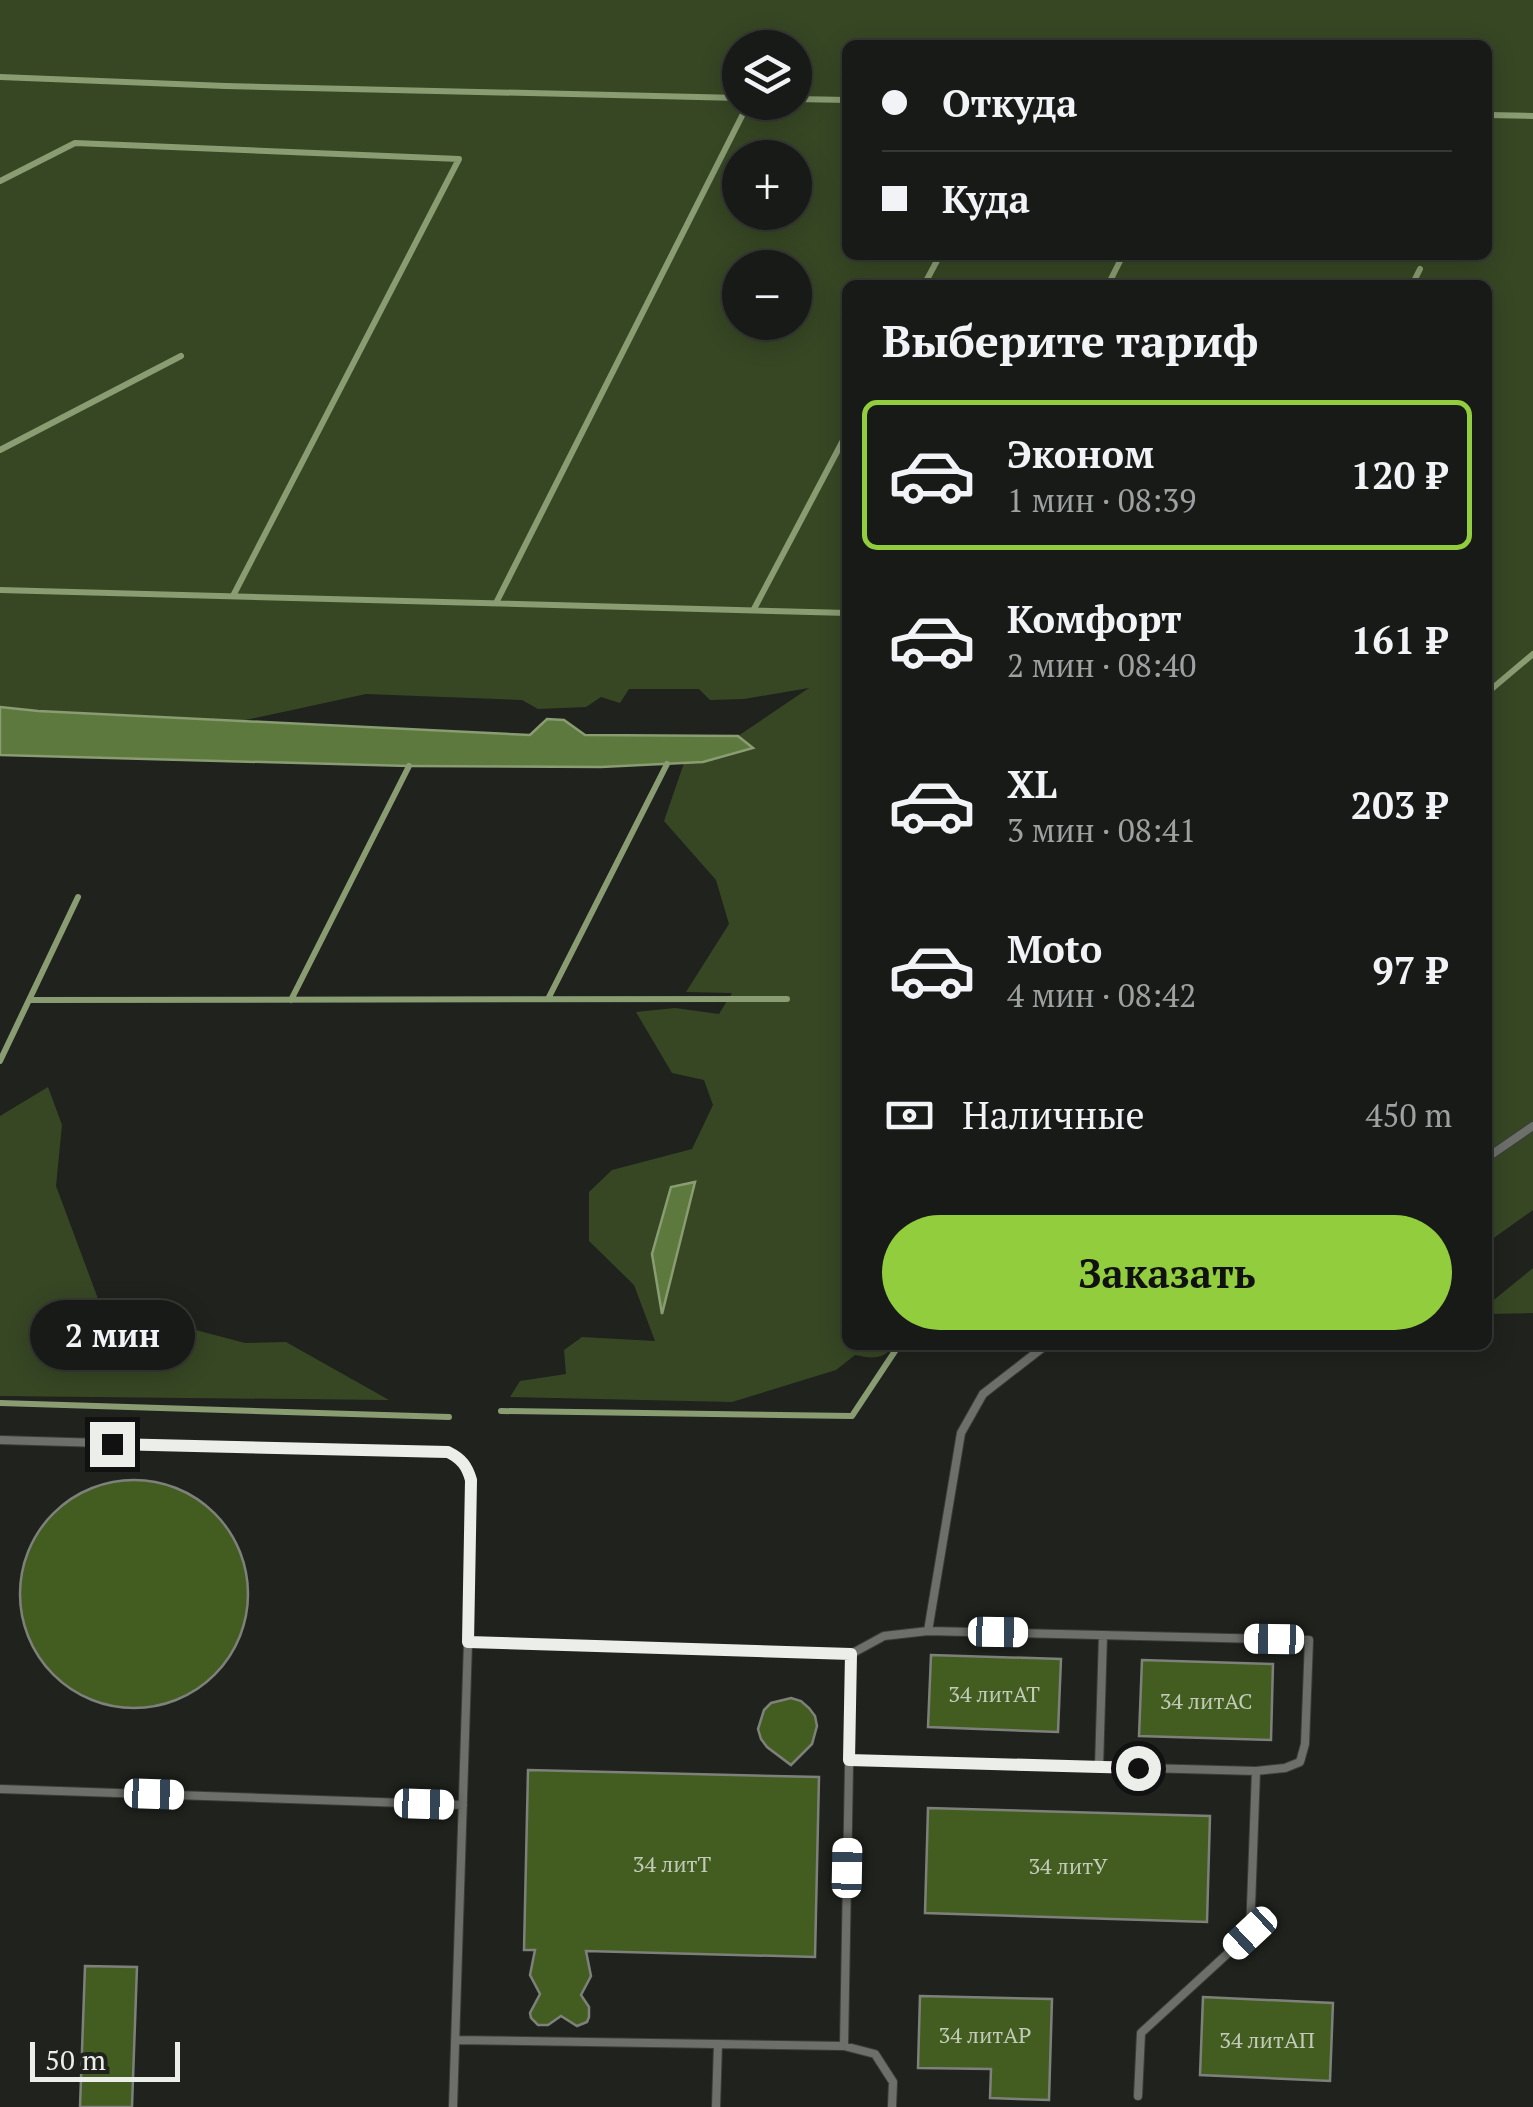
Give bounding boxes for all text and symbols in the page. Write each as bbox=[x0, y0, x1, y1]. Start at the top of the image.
map controls bbox=[722, 30, 812, 340]
button: layers bbox=[722, 30, 812, 120]
text: Откуда bbox=[942, 78, 1077, 128]
button: + bbox=[722, 140, 812, 230]
text: Куда bbox=[942, 174, 1030, 224]
button: − bbox=[722, 250, 812, 340]
text: Выберите тариф bbox=[882, 310, 1258, 370]
text: Эконом bbox=[1007, 429, 1154, 479]
icon: car bbox=[887, 430, 977, 520]
text: 120 ₽ bbox=[1351, 450, 1447, 500]
text: 1 мин · 08:39 bbox=[1007, 479, 1196, 521]
text: Комфорт bbox=[1007, 594, 1182, 644]
icon: car bbox=[887, 595, 977, 685]
text: 161 ₽ bbox=[1351, 615, 1447, 665]
text: 2 мин · 08:40 bbox=[1007, 644, 1196, 686]
text: XL bbox=[1007, 759, 1057, 809]
icon: car bbox=[887, 760, 977, 850]
text: 203 ₽ bbox=[1351, 780, 1447, 830]
text: 3 мин · 08:41 bbox=[1007, 809, 1196, 851]
text: Moto bbox=[1007, 924, 1102, 974]
icon: car bbox=[887, 925, 977, 1015]
text: 97 ₽ bbox=[1372, 945, 1447, 995]
text: 4 мин · 08:42 bbox=[1007, 974, 1196, 1016]
icon: cash bbox=[882, 1088, 937, 1143]
text: Наличные bbox=[962, 1090, 1145, 1140]
text: 450 m bbox=[1365, 1094, 1452, 1136]
button: Заказать bbox=[882, 1215, 1452, 1330]
callout: 2 мин bbox=[29, 1299, 194, 1369]
text: 2 мин bbox=[65, 1314, 160, 1356]
route end bbox=[90, 1422, 135, 1467]
car bbox=[968, 1616, 1028, 1648]
car bbox=[1244, 1623, 1304, 1655]
house number: 34 литАТ bbox=[948, 1679, 1040, 1708]
house number: 34 литАС bbox=[1160, 1686, 1252, 1715]
route start bbox=[1116, 1746, 1161, 1791]
car bbox=[123, 1778, 185, 1810]
car bbox=[393, 1788, 455, 1820]
car bbox=[831, 1838, 863, 1898]
house number: 34 литТ bbox=[633, 1849, 712, 1878]
house number: 34 литУ bbox=[1028, 1851, 1108, 1880]
car bbox=[1218, 1902, 1282, 1964]
house number: 34 литАР bbox=[939, 2020, 1031, 2049]
house number: 34 литАП bbox=[1219, 2025, 1315, 2054]
scale bar bbox=[30, 2037, 180, 2082]
text: 50 m bbox=[45, 2041, 106, 2078]

